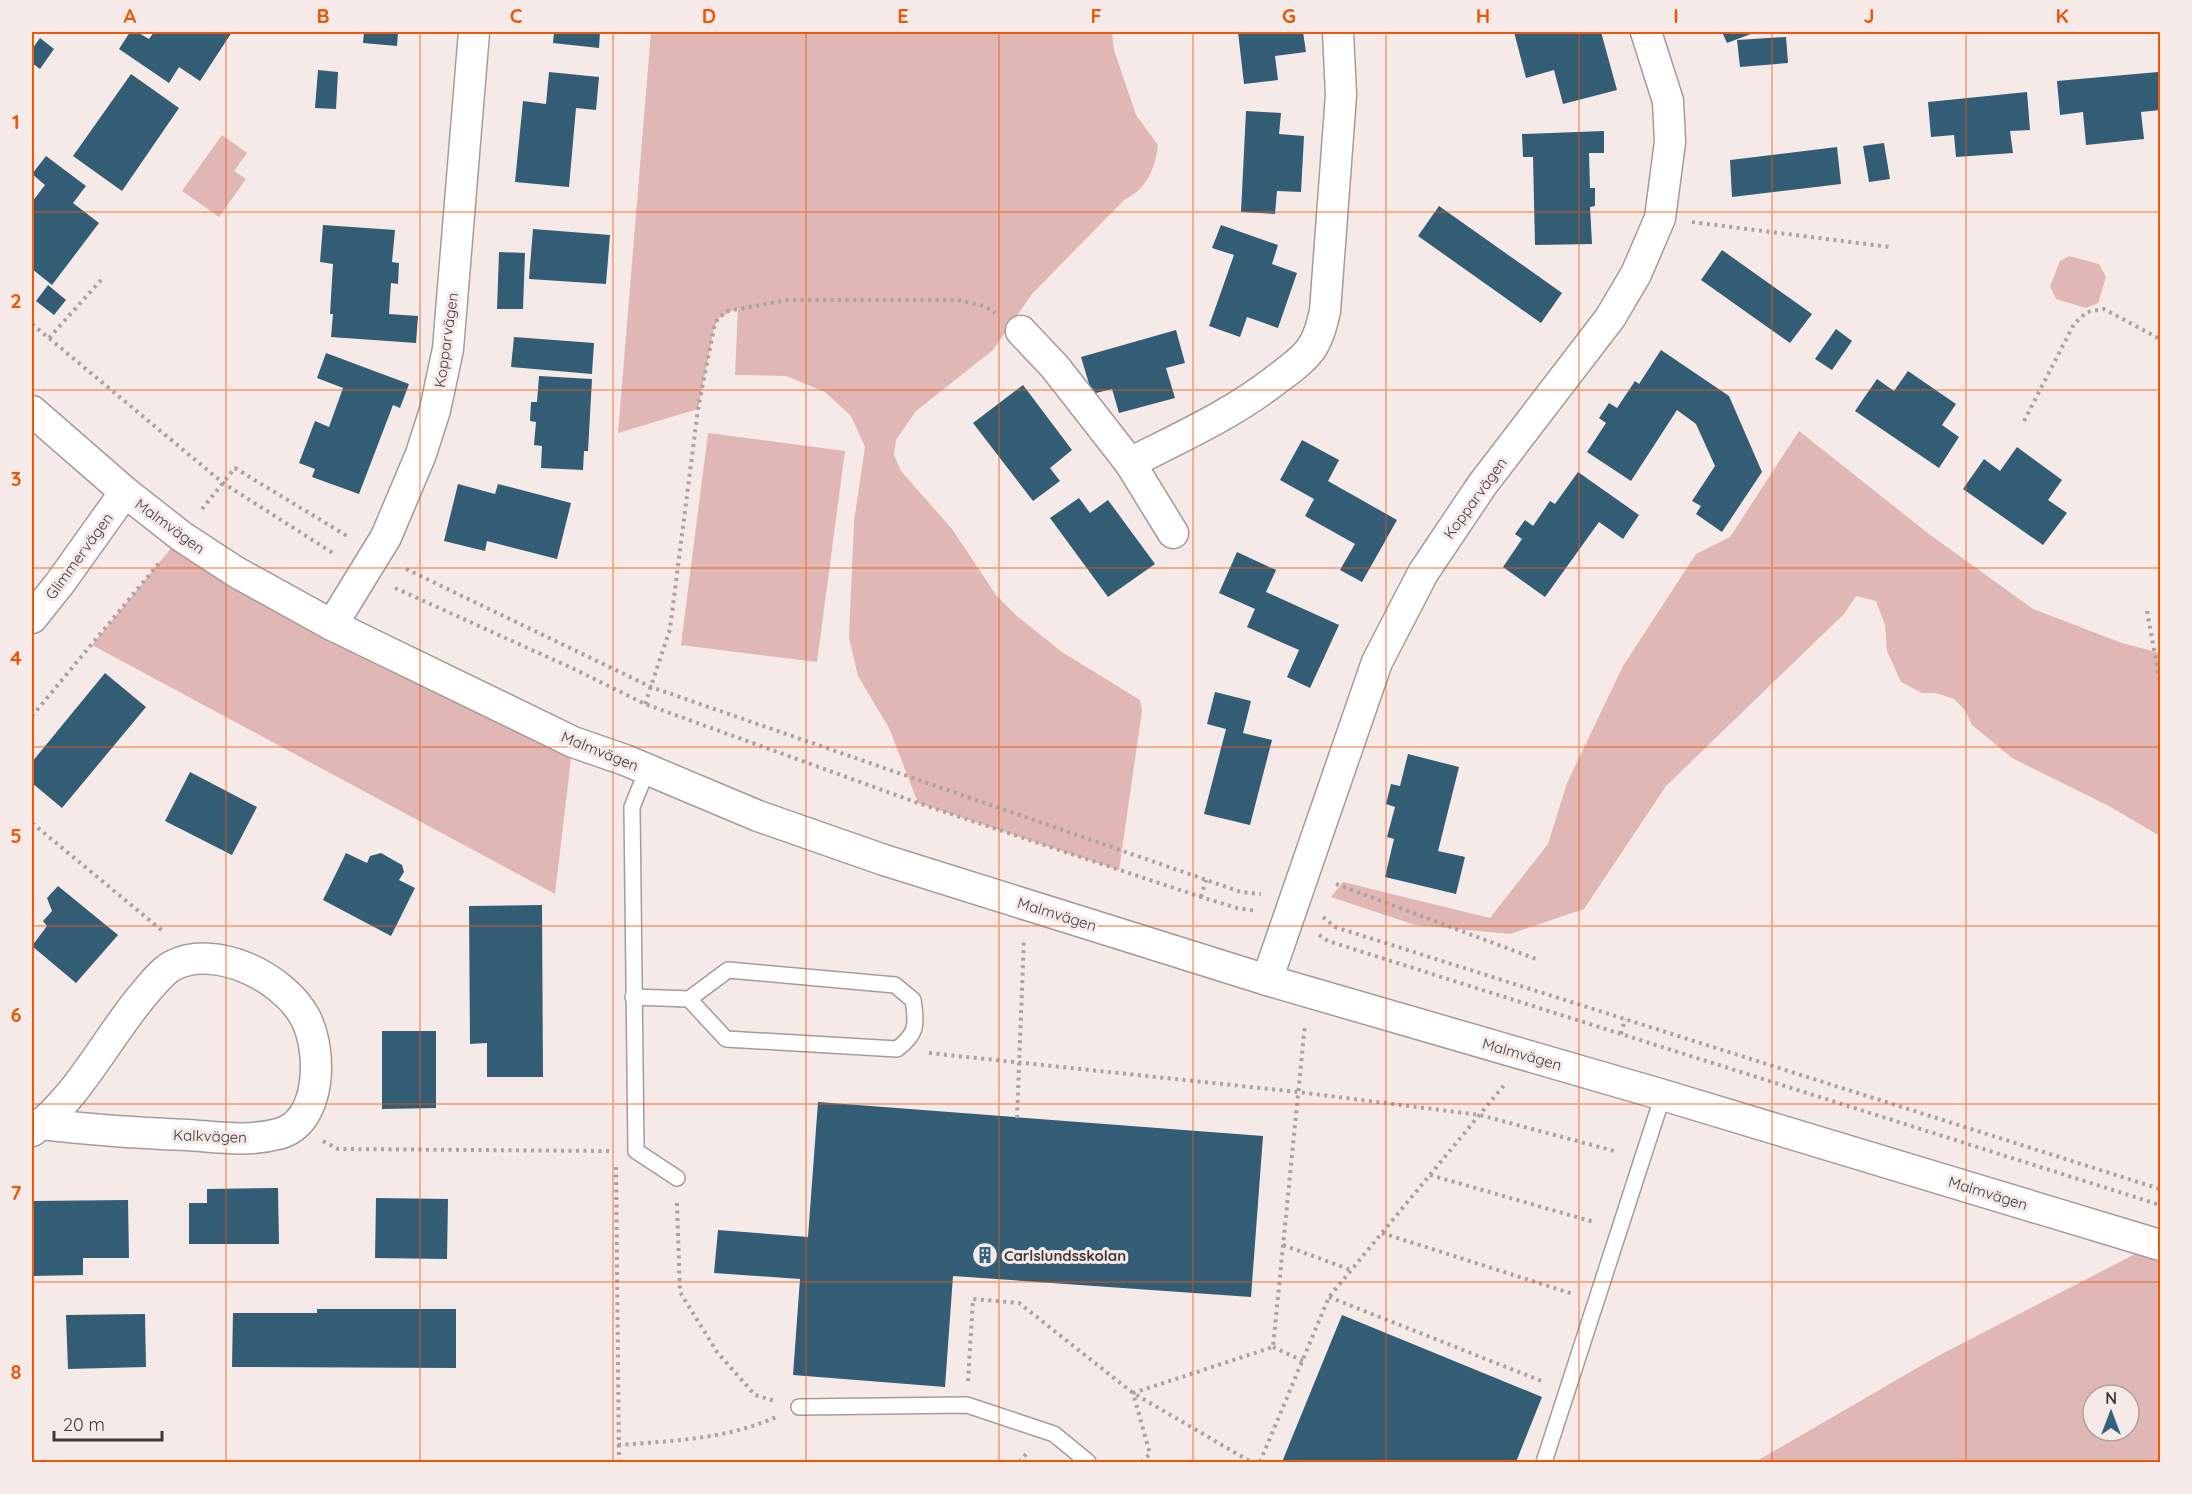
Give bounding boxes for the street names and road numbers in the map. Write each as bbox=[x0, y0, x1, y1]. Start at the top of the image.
street label: Kopparvägen bbox=[430, 291, 462, 389]
street label: Kopparvägen bbox=[1439, 454, 1511, 542]
street label: Malmvägen bbox=[131, 494, 209, 558]
street label: Glimmervägen bbox=[41, 509, 117, 603]
street label: Malmvägen bbox=[559, 727, 641, 775]
street label: Malmvägen bbox=[1015, 893, 1099, 935]
street label: Malmvägen bbox=[1480, 1034, 1564, 1074]
street label: Kalkvägen bbox=[173, 1125, 247, 1147]
street label: Malmvägen bbox=[1946, 1172, 2030, 1214]

